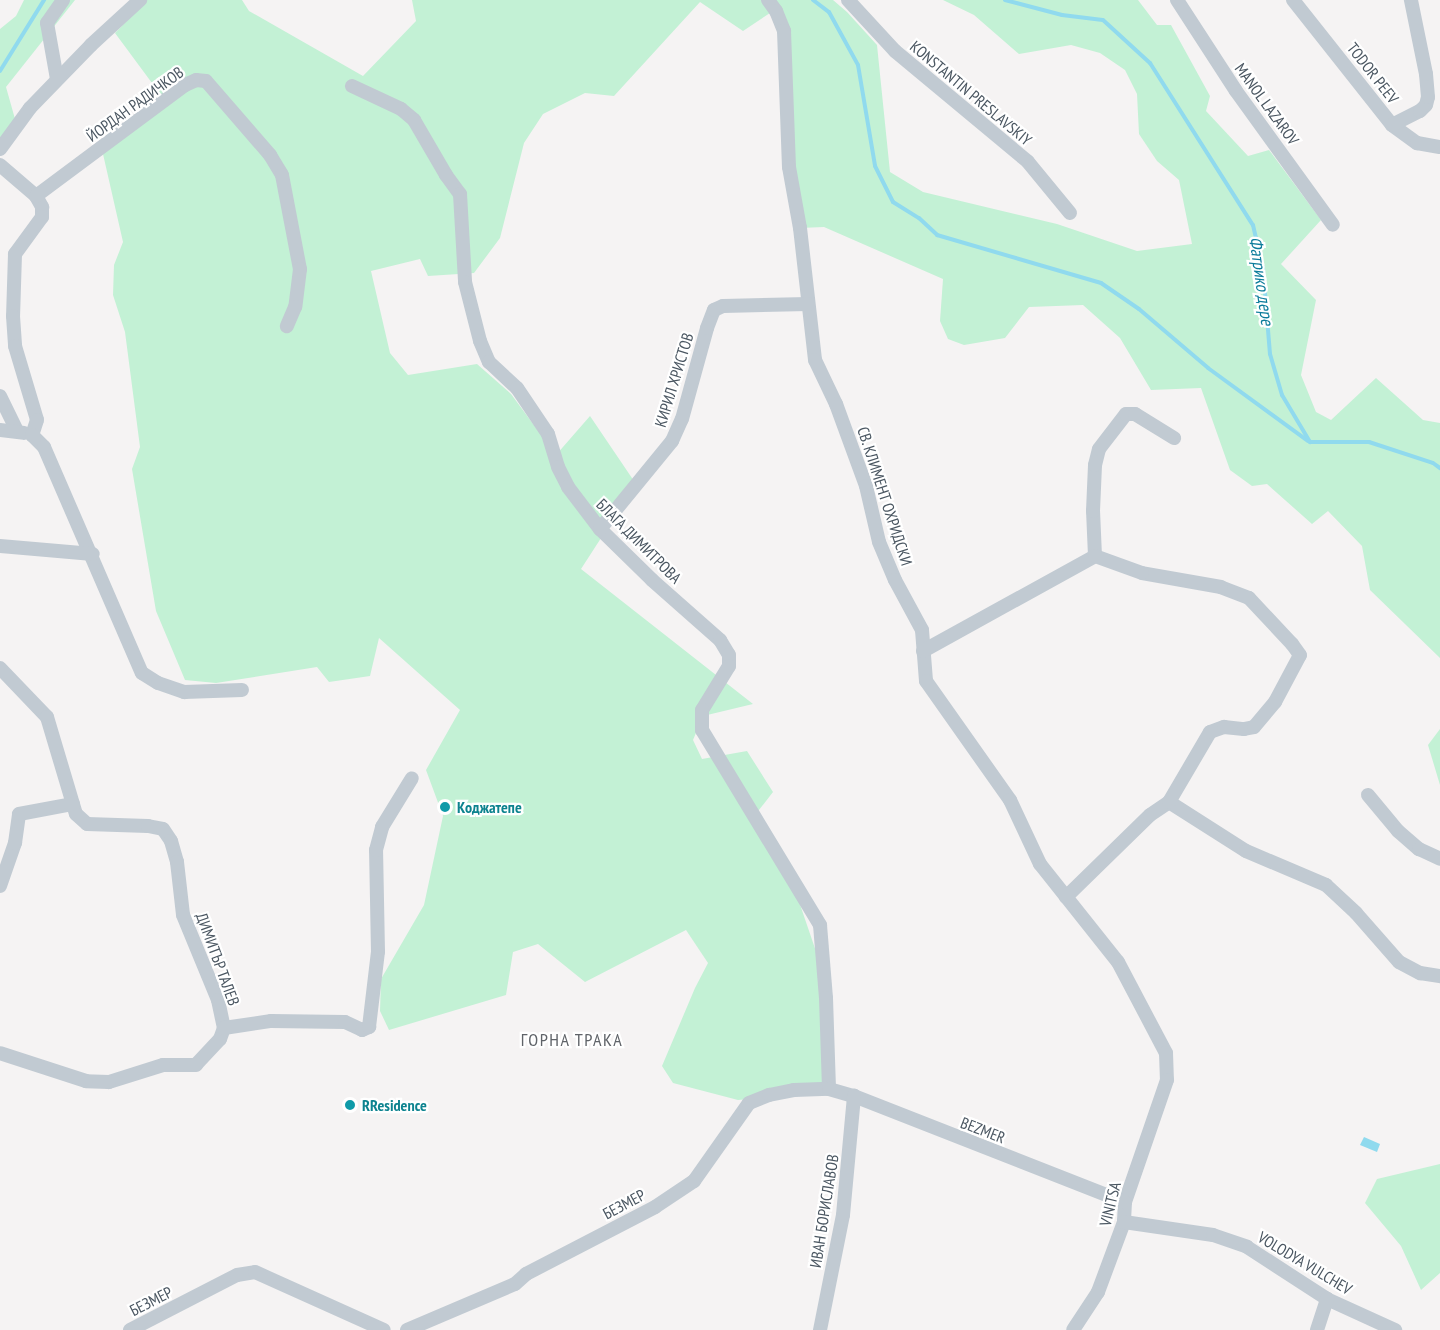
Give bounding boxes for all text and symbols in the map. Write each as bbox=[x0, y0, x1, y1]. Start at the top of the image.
street label: KONSTANTIN PRESLAVSKIY bbox=[906, 37, 1036, 149]
street label: TODOR PEEV bbox=[1343, 39, 1403, 107]
street label: MANOL LAZAROV bbox=[1231, 59, 1303, 149]
street label: ЙОРДАН РАДИЧКОВ bbox=[83, 62, 187, 146]
water label: Фатрико дере bbox=[1244, 235, 1278, 327]
street label: КИРИЛ ХРИСТОВ bbox=[651, 330, 697, 430]
street label: СВ. КЛИМЕНТ ОХРИДСКИ bbox=[853, 423, 917, 569]
street label: БЛАГА ДИМИТРОВА bbox=[592, 494, 686, 588]
place label: Коджатепе bbox=[457, 797, 522, 817]
marker: Коджатепе bbox=[438, 800, 452, 814]
street label: ДИМИТЪР ТАЛЕВ bbox=[192, 909, 244, 1009]
district label: ГОРНА ТРАКА bbox=[520, 1029, 624, 1051]
place label: RResidence bbox=[362, 1095, 427, 1115]
marker: RResidence bbox=[343, 1098, 357, 1112]
street label: BEZMER bbox=[958, 1113, 1008, 1147]
street label: ИВАН БОРИСЛАВОВ bbox=[806, 1153, 842, 1269]
street label: VINITSA bbox=[1095, 1180, 1125, 1228]
street label: БЕЗМЕР bbox=[600, 1185, 648, 1223]
street label: VOLODYA VULCHEV bbox=[1254, 1227, 1356, 1299]
street label: БЕЗМЕР bbox=[127, 1282, 175, 1320]

